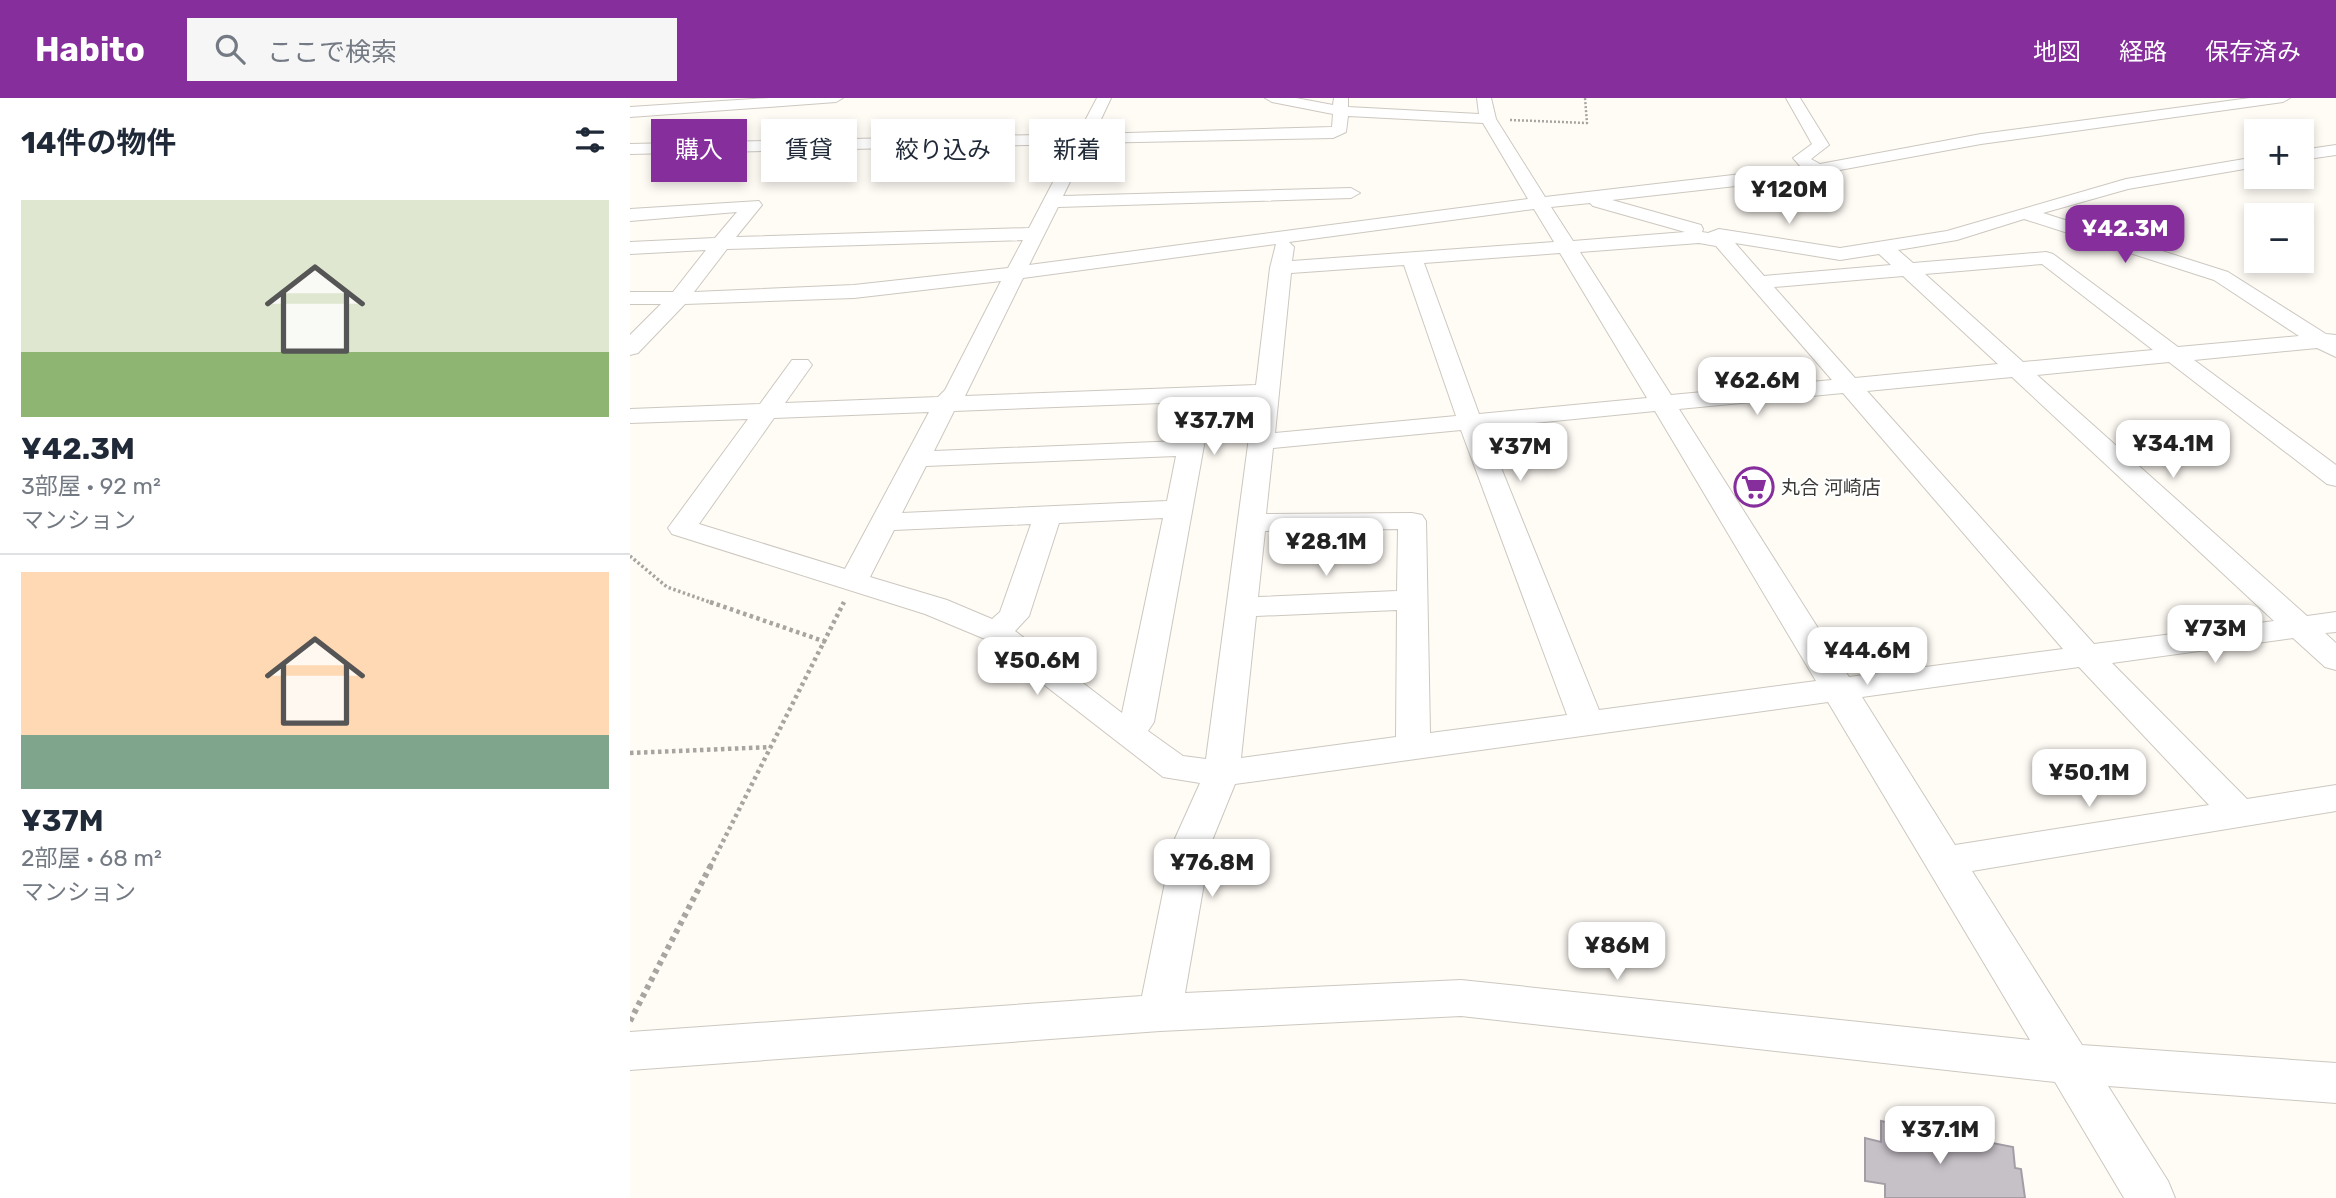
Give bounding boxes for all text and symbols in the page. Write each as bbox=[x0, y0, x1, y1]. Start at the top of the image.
search box bbox=[187, 18, 677, 81]
text: Habito bbox=[35, 30, 145, 69]
icon: search bbox=[211, 30, 249, 68]
text: ここで検索 bbox=[267, 37, 397, 68]
text: 地図 bbox=[2033, 38, 2081, 66]
text: 経路 bbox=[2119, 38, 2167, 66]
text: 保存済み bbox=[2205, 38, 2301, 66]
chip: 購入 bbox=[651, 119, 747, 182]
chip: 賃貸 bbox=[761, 119, 857, 182]
chip: 絞り込み bbox=[871, 119, 1015, 182]
chip: 新着 bbox=[1029, 119, 1125, 182]
map controls bbox=[2244, 119, 2314, 273]
button: + bbox=[2244, 119, 2314, 189]
icon: filters bbox=[571, 121, 609, 159]
text: 14件の物件 bbox=[21, 125, 176, 161]
pin: ¥120M bbox=[1740, 166, 1838, 226]
text: ¥120M bbox=[1751, 175, 1827, 203]
button: − bbox=[2244, 203, 2314, 273]
pin: ¥42.3M bbox=[2068, 206, 2182, 265]
text: ¥42.3M bbox=[2081, 214, 2169, 242]
icon: home bbox=[252, 246, 378, 372]
pin: ¥62.6M bbox=[1700, 358, 1814, 417]
text: ¥62.6M bbox=[1714, 366, 1800, 394]
pin: ¥37.7M bbox=[1157, 398, 1271, 457]
text: ¥37.7M bbox=[1174, 406, 1254, 434]
pin: ¥34.1M bbox=[2116, 420, 2230, 480]
pin: ¥37M bbox=[1479, 424, 1561, 483]
text: ¥34.1M bbox=[2132, 429, 2214, 457]
text: ¥42.3M bbox=[21, 431, 135, 467]
text: ¥37M bbox=[1488, 432, 1552, 460]
supermarket icon: 丸合 河崎店 bbox=[1733, 466, 1775, 508]
text: 3部屋 · 92 m² bbox=[21, 472, 161, 500]
place label: 丸合 河崎店 bbox=[1781, 476, 1881, 499]
text: マンション bbox=[21, 506, 136, 534]
pin: ¥28.1M bbox=[1269, 518, 1383, 578]
text: ¥28.1M bbox=[1285, 527, 1367, 555]
pin: ¥73M bbox=[2174, 606, 2256, 665]
text: ¥73M bbox=[2183, 614, 2247, 642]
icon: home bbox=[252, 618, 378, 744]
pin: ¥44.6M bbox=[1810, 628, 1924, 687]
text: ¥44.6M bbox=[1823, 636, 1911, 664]
pin: ¥50.6M bbox=[980, 638, 1094, 697]
text: ¥50.6M bbox=[994, 646, 1080, 674]
pin: ¥50.1M bbox=[2032, 750, 2146, 809]
text: ¥50.1M bbox=[2048, 758, 2130, 786]
text: ¥37M bbox=[21, 803, 103, 839]
pin: ¥76.8M bbox=[1155, 840, 1269, 899]
text: 2部屋 · 68 m² bbox=[21, 844, 162, 872]
text: ¥76.8M bbox=[1170, 848, 1254, 876]
text: マンション bbox=[21, 878, 136, 906]
pin: ¥86M bbox=[1576, 922, 1658, 982]
text: ¥86M bbox=[1584, 931, 1650, 959]
pin: ¥37.1M bbox=[1883, 1107, 1997, 1166]
text: ¥37.1M bbox=[1901, 1115, 1979, 1143]

